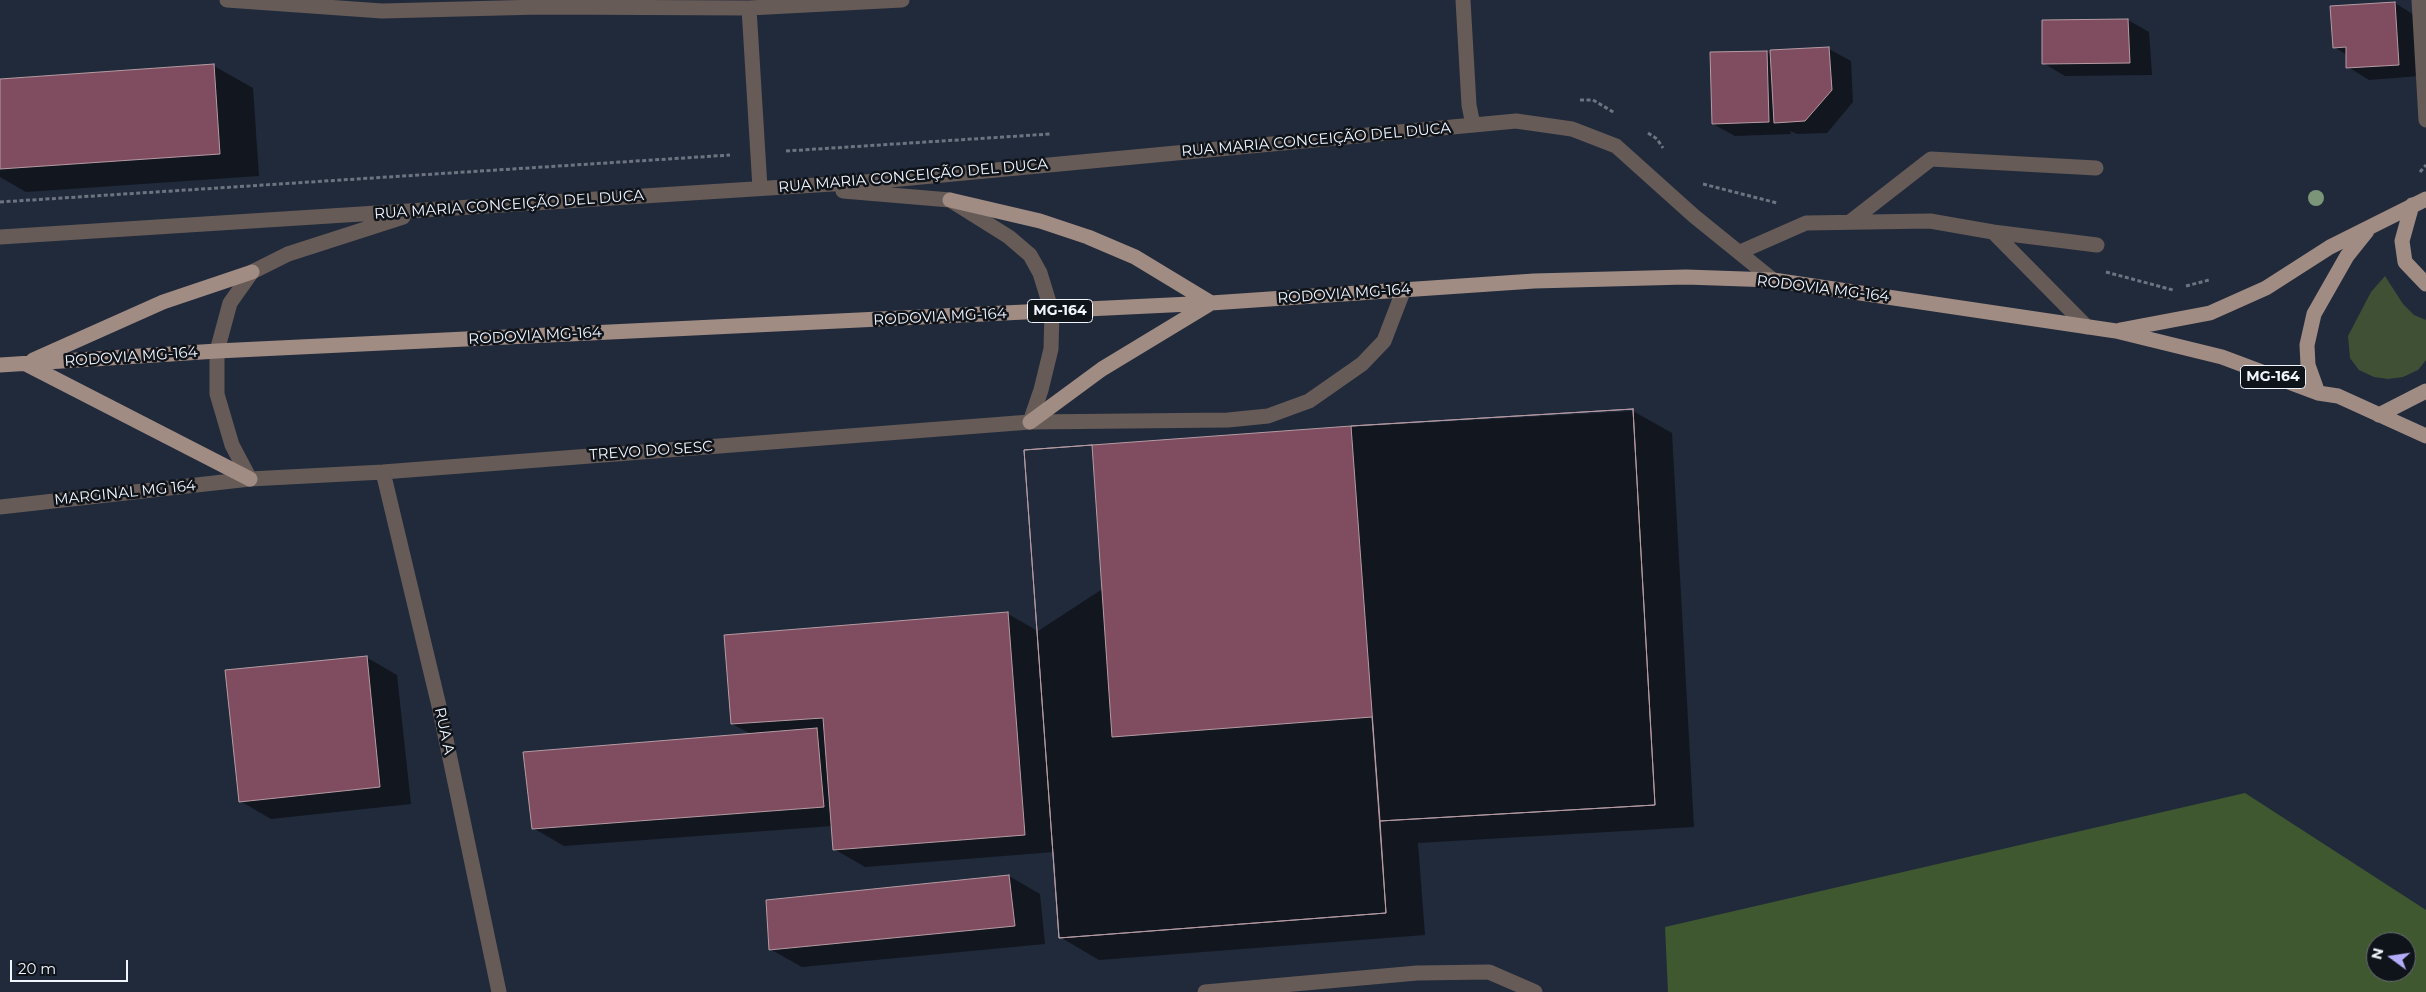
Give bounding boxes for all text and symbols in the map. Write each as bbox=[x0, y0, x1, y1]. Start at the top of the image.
street label: RUA MARIA CONCEIÇÃO DEL DUCA bbox=[1180, 119, 1452, 161]
street label: RUA MARIA CONCEIÇÃO DEL DUCA bbox=[777, 155, 1049, 197]
street label: RUA MARIA CONCEIÇÃO DEL DUCA bbox=[373, 187, 645, 223]
street label: RODOVIA MG-164 bbox=[1756, 272, 1890, 306]
street label: RODOVIA MG-164 bbox=[1277, 280, 1411, 308]
road number: MG-164 bbox=[1028, 300, 1092, 322]
street label: RODOVIA MG-164 bbox=[873, 305, 1007, 329]
street label: RODOVIA MG-164 bbox=[468, 324, 602, 348]
street label: RODOVIA MG-164 bbox=[64, 343, 198, 371]
road number: MG-164 bbox=[2240, 366, 2306, 388]
street label: TREVO DO SESC bbox=[589, 438, 713, 464]
street label: MARGINAL MG 164 bbox=[53, 477, 197, 509]
street label: RUA A bbox=[430, 706, 458, 756]
north arrow bbox=[2366, 932, 2416, 982]
text: N bbox=[2367, 946, 2388, 961]
scale bar bbox=[12, 950, 130, 982]
text: 20 m bbox=[18, 959, 56, 978]

